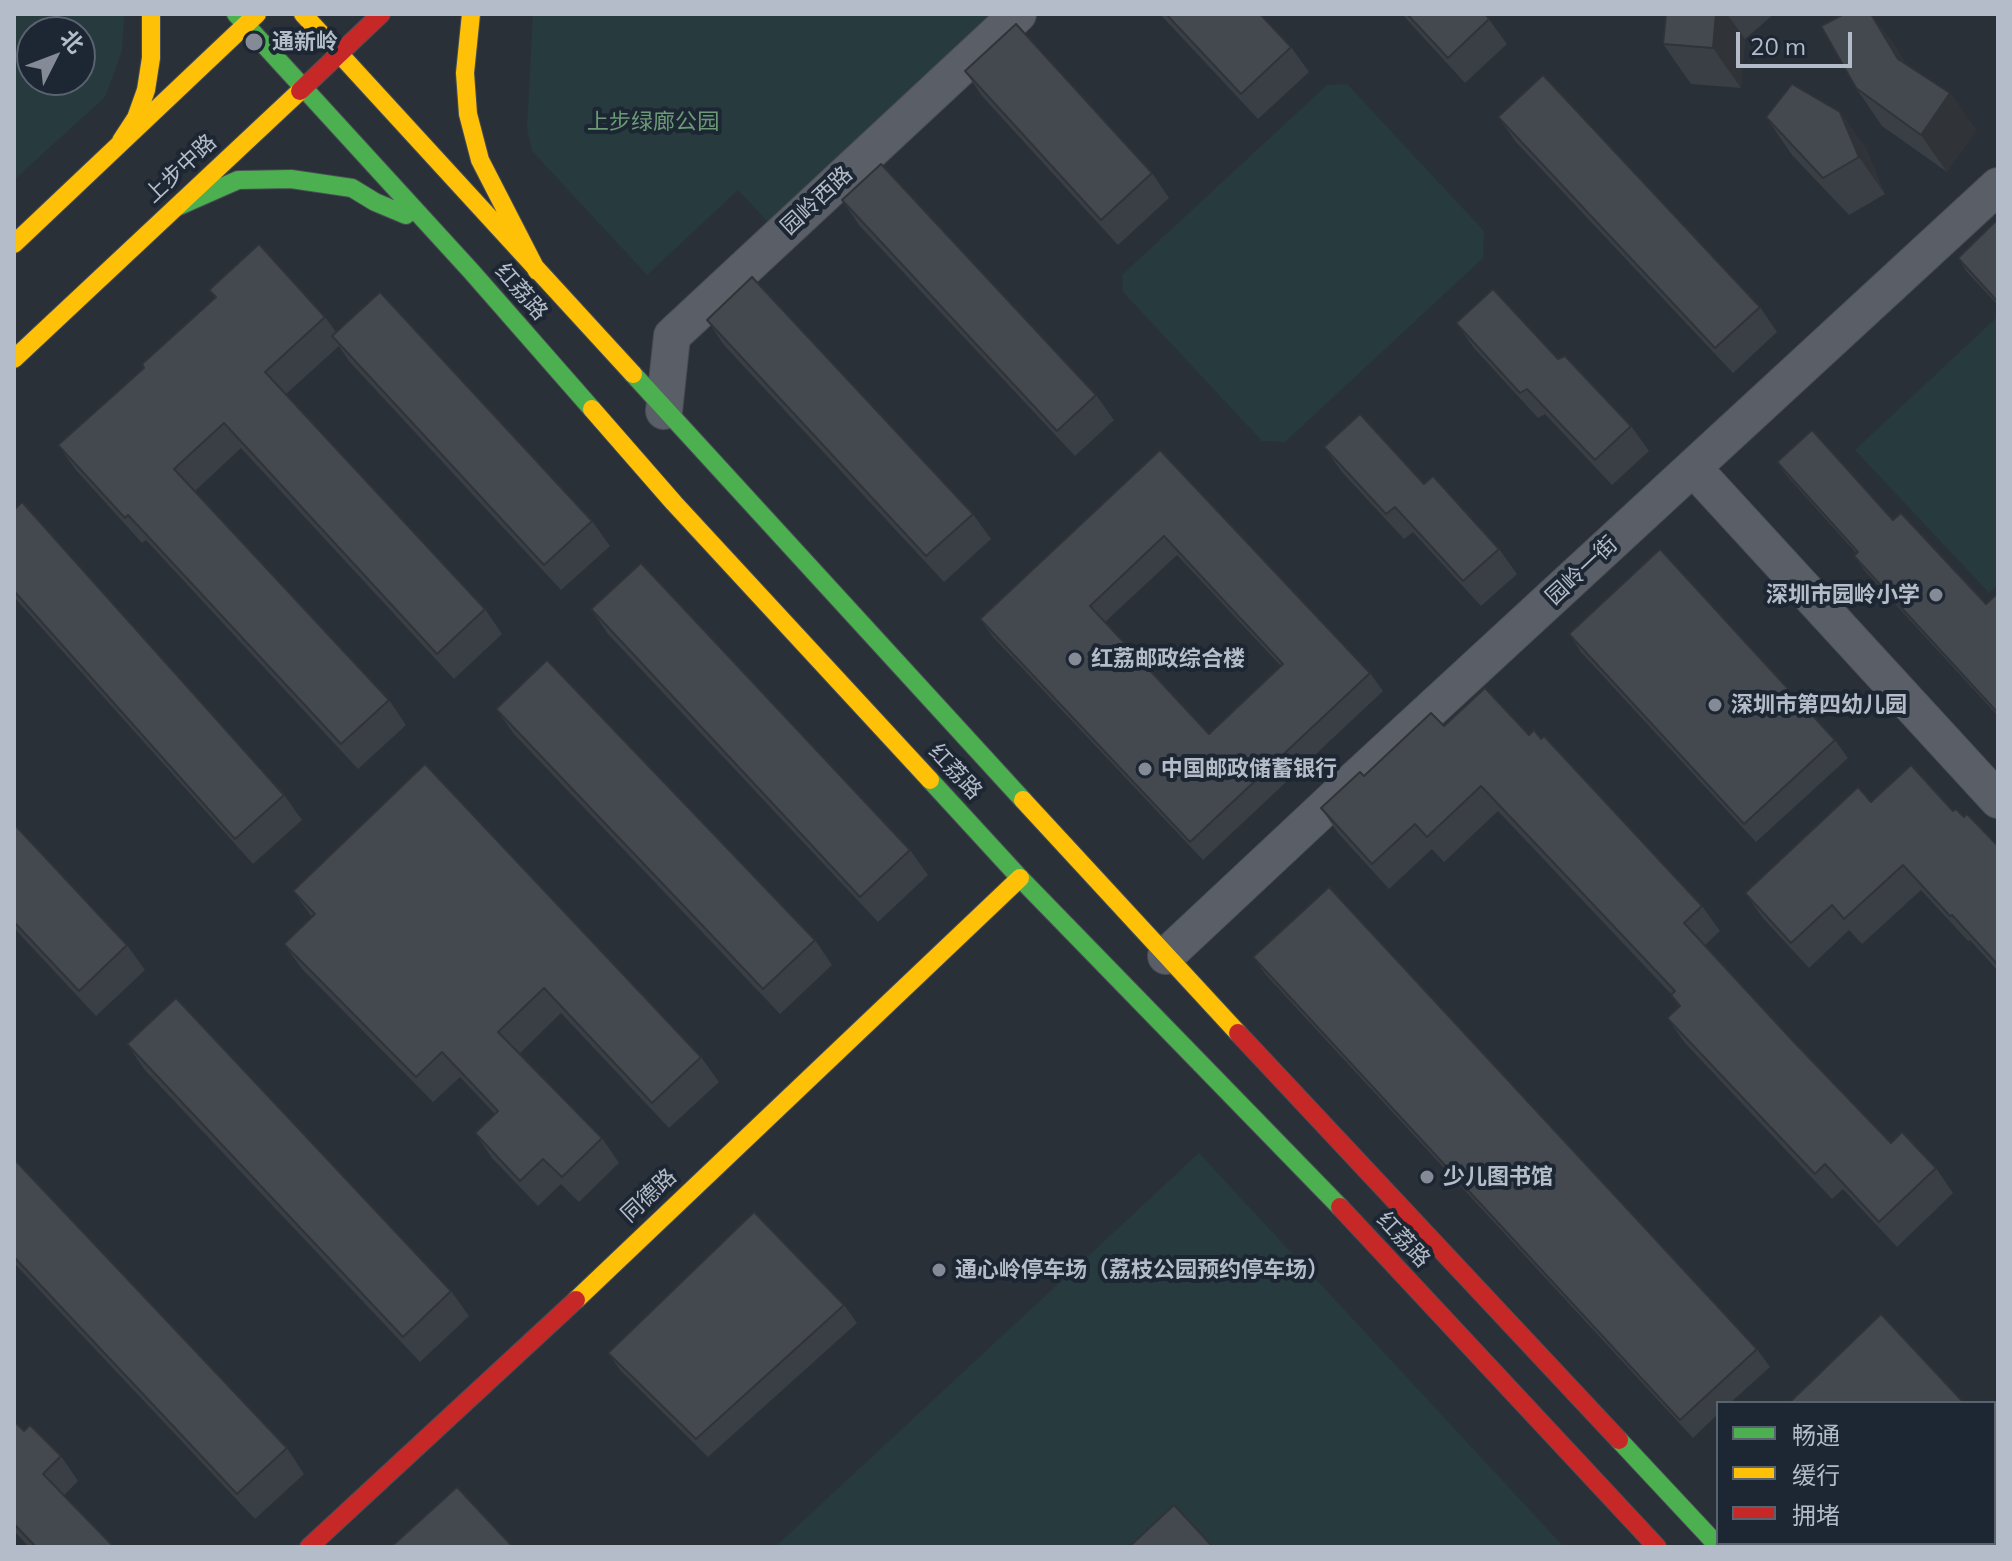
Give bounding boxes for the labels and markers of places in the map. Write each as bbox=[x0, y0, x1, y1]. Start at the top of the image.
place label: 通新岭 bbox=[272, 29, 338, 55]
marker: 通新岭 bbox=[243, 31, 265, 53]
place label: 深圳市园岭小学 bbox=[1766, 582, 1920, 608]
marker: 深圳市园岭小学 bbox=[1927, 586, 1945, 604]
place label: 红荔邮政综合楼 bbox=[1091, 646, 1245, 672]
marker: 红荔邮政综合楼 bbox=[1066, 650, 1084, 668]
place label: 深圳市第四幼儿园 bbox=[1731, 692, 1907, 718]
marker: 深圳市第四幼儿园 bbox=[1706, 696, 1724, 714]
place label: 中国邮政储蓄银行 bbox=[1161, 756, 1337, 782]
marker: 中国邮政储蓄银行 bbox=[1136, 760, 1154, 778]
place label: 少儿图书馆 bbox=[1443, 1164, 1553, 1190]
marker: 少儿图书馆 bbox=[1418, 1168, 1436, 1186]
place label: 通心岭停车场（荔枝公园预约停车场） bbox=[955, 1257, 1329, 1283]
marker: 通心岭停车场（荔枝公园预约停车场） bbox=[930, 1261, 948, 1279]

